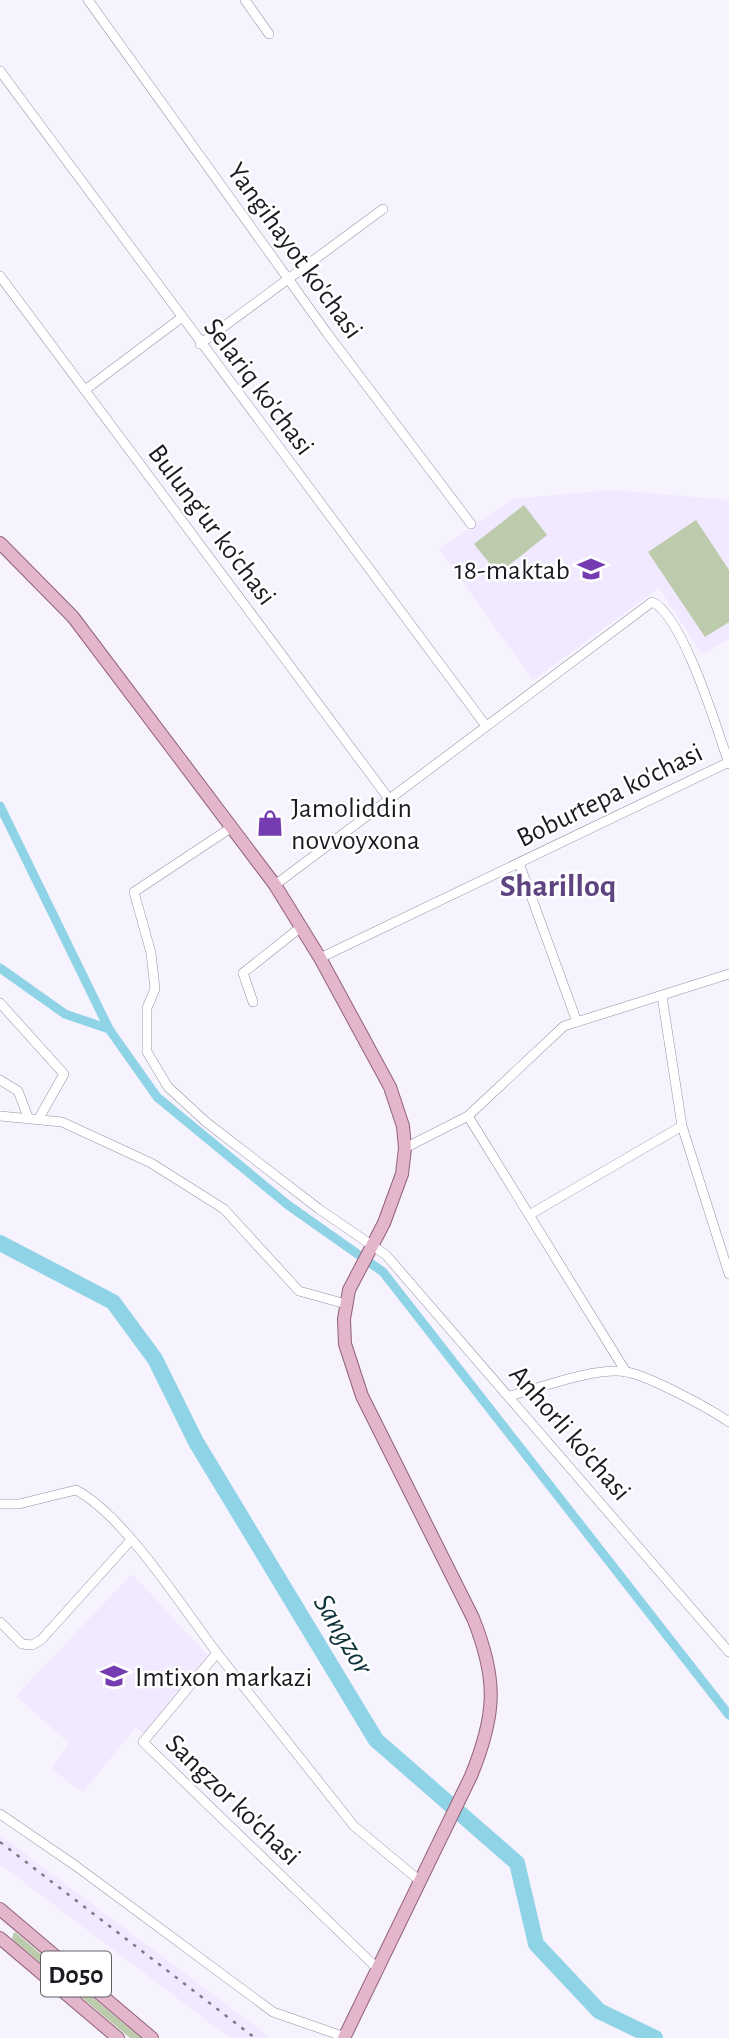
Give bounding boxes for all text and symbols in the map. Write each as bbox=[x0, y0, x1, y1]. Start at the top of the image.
street label: Yangihayot ko'chasi bbox=[221, 158, 367, 344]
street label: Selariq ko'chasi bbox=[198, 314, 319, 461]
street label: Bulung'ur ko'chasi bbox=[142, 440, 281, 611]
school or university icon: 18-maktab bbox=[576, 554, 606, 584]
place label: 18-maktab bbox=[454, 557, 570, 585]
street label: Boburtepa ko'chasi bbox=[513, 739, 707, 853]
place label: Jamoliddin novvoyxona bbox=[291, 795, 420, 855]
shop icon: Jamoliddin novvoyxona bbox=[255, 808, 285, 838]
district label: Sharilloq bbox=[500, 870, 616, 902]
street label: Anhorli ko'chasi bbox=[503, 1360, 636, 1506]
water label: Sangzor bbox=[308, 1589, 379, 1681]
school or university icon: Imtixon markazi bbox=[99, 1661, 129, 1691]
place label: Imtixon markazi bbox=[135, 1664, 312, 1692]
street label: Sangzor ko'chasi bbox=[160, 1729, 305, 1871]
road number: D050 bbox=[41, 1952, 111, 1996]

